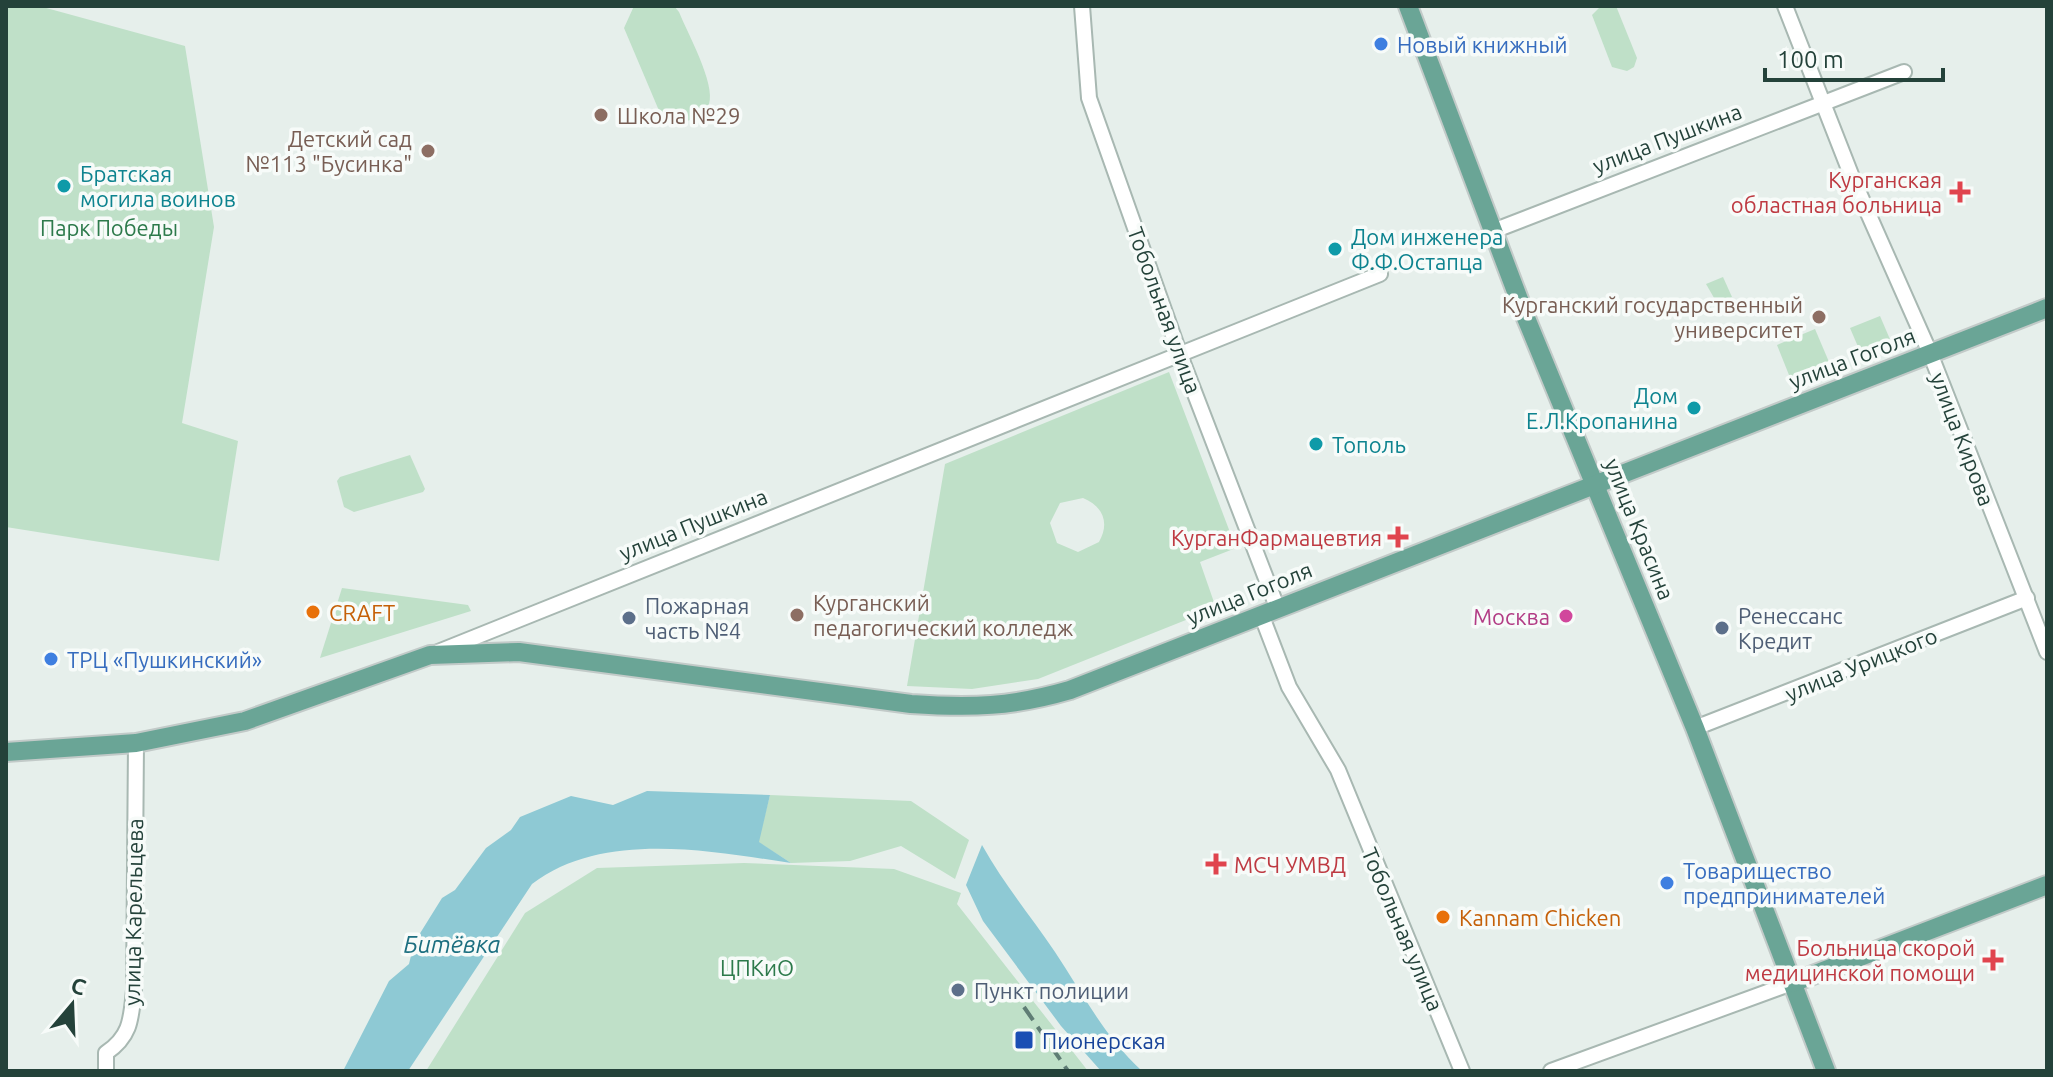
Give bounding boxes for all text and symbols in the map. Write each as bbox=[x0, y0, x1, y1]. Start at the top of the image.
place label: Новый книжный bbox=[1397, 32, 1568, 57]
scale bar bbox=[1765, 32, 1943, 82]
marker: Новый книжный bbox=[1372, 35, 1390, 53]
text: 100 m bbox=[1777, 46, 1844, 73]
street label: улица Пушкина bbox=[1589, 98, 1745, 178]
place label: Школа №29 bbox=[617, 103, 740, 128]
marker: Школа №29 bbox=[592, 106, 610, 124]
place label: Детский сад №113 "Бусинка" bbox=[245, 126, 412, 176]
marker: Детский сад №113 "Бусинка" bbox=[419, 142, 437, 160]
place label: Братская могила воинов bbox=[80, 161, 236, 211]
place label: Курганская областная больница bbox=[1731, 167, 1942, 217]
marker: Братская могила воинов bbox=[55, 177, 73, 195]
marker: Курганская областная больница bbox=[1949, 181, 1971, 203]
park label: Парк Победы bbox=[40, 215, 178, 240]
street label: Тобольная улица bbox=[1123, 223, 1207, 397]
place label: Дом инженера Ф.Ф.Остапца bbox=[1351, 224, 1503, 274]
marker: Дом инженера Ф.Ф.Остапца bbox=[1326, 240, 1344, 258]
place label: Курганский государственный университет bbox=[1502, 292, 1803, 342]
marker: Курганский государственный университет bbox=[1810, 308, 1828, 326]
street label: улица Гоголя bbox=[1785, 322, 1919, 394]
street label: улица Кирова bbox=[1926, 369, 2000, 509]
place label: Дом Е.Л.Кропанина bbox=[1526, 383, 1678, 433]
marker: Дом Е.Л.Кропанина bbox=[1685, 399, 1703, 417]
place label: Тополь bbox=[1332, 432, 1406, 457]
marker: Тополь bbox=[1307, 435, 1325, 453]
street label: улица Красина bbox=[1600, 455, 1680, 603]
street label: улица Пушкина bbox=[615, 483, 771, 565]
place label: КурганФармацевтия bbox=[1171, 525, 1382, 550]
marker: КурганФармацевтия bbox=[1389, 528, 1407, 546]
street label: улица Гоголя bbox=[1183, 556, 1315, 630]
place label: Курганский педагогический колледж bbox=[813, 590, 1073, 640]
place label: Пожарная часть №4 bbox=[645, 593, 749, 643]
place label: CRAFT bbox=[329, 600, 395, 625]
marker: CRAFT bbox=[304, 603, 322, 621]
place label: Ренессанс Кредит bbox=[1738, 603, 1843, 653]
place label: Москва bbox=[1473, 604, 1550, 629]
marker: Курганский педагогический колледж bbox=[788, 606, 806, 624]
marker: Москва bbox=[1557, 607, 1575, 625]
marker: Пожарная часть №4 bbox=[620, 609, 638, 627]
marker: Ренессанс Кредит bbox=[1713, 619, 1731, 637]
street label: улица Урицкого bbox=[1781, 622, 1941, 706]
place label: ТРЦ «Пушкинский» bbox=[67, 647, 262, 672]
marker: ТРЦ «Пушкинский» bbox=[42, 650, 60, 668]
street label: улица Карельцева bbox=[119, 818, 147, 1006]
street label: Тобольная улица bbox=[1357, 843, 1449, 1015]
place label: МСЧ УМВД bbox=[1234, 852, 1346, 877]
marker: МСЧ УМВД bbox=[1205, 853, 1227, 875]
place label: Товарищество предпринимателей bbox=[1683, 858, 1885, 908]
marker: Товарищество предпринимателей bbox=[1658, 874, 1676, 892]
place label: Kannam Chicken bbox=[1459, 905, 1621, 930]
marker: Kannam Chicken bbox=[1434, 908, 1452, 926]
water label: Битёвка bbox=[403, 931, 501, 958]
place label: Больница скорой медицинской помощи bbox=[1745, 935, 1975, 985]
marker: Больница скорой медицинской помощи bbox=[1982, 949, 2004, 971]
park label: ЦПКиО bbox=[720, 955, 794, 980]
north arrow bbox=[32, 965, 112, 1045]
text: С bbox=[68, 972, 89, 1000]
place label: Пункт полиции bbox=[974, 978, 1129, 1003]
marker: Пункт полиции bbox=[949, 981, 967, 999]
place label: Пионерская bbox=[1042, 1028, 1166, 1053]
marker: Пионерская bbox=[1013, 1029, 1035, 1051]

